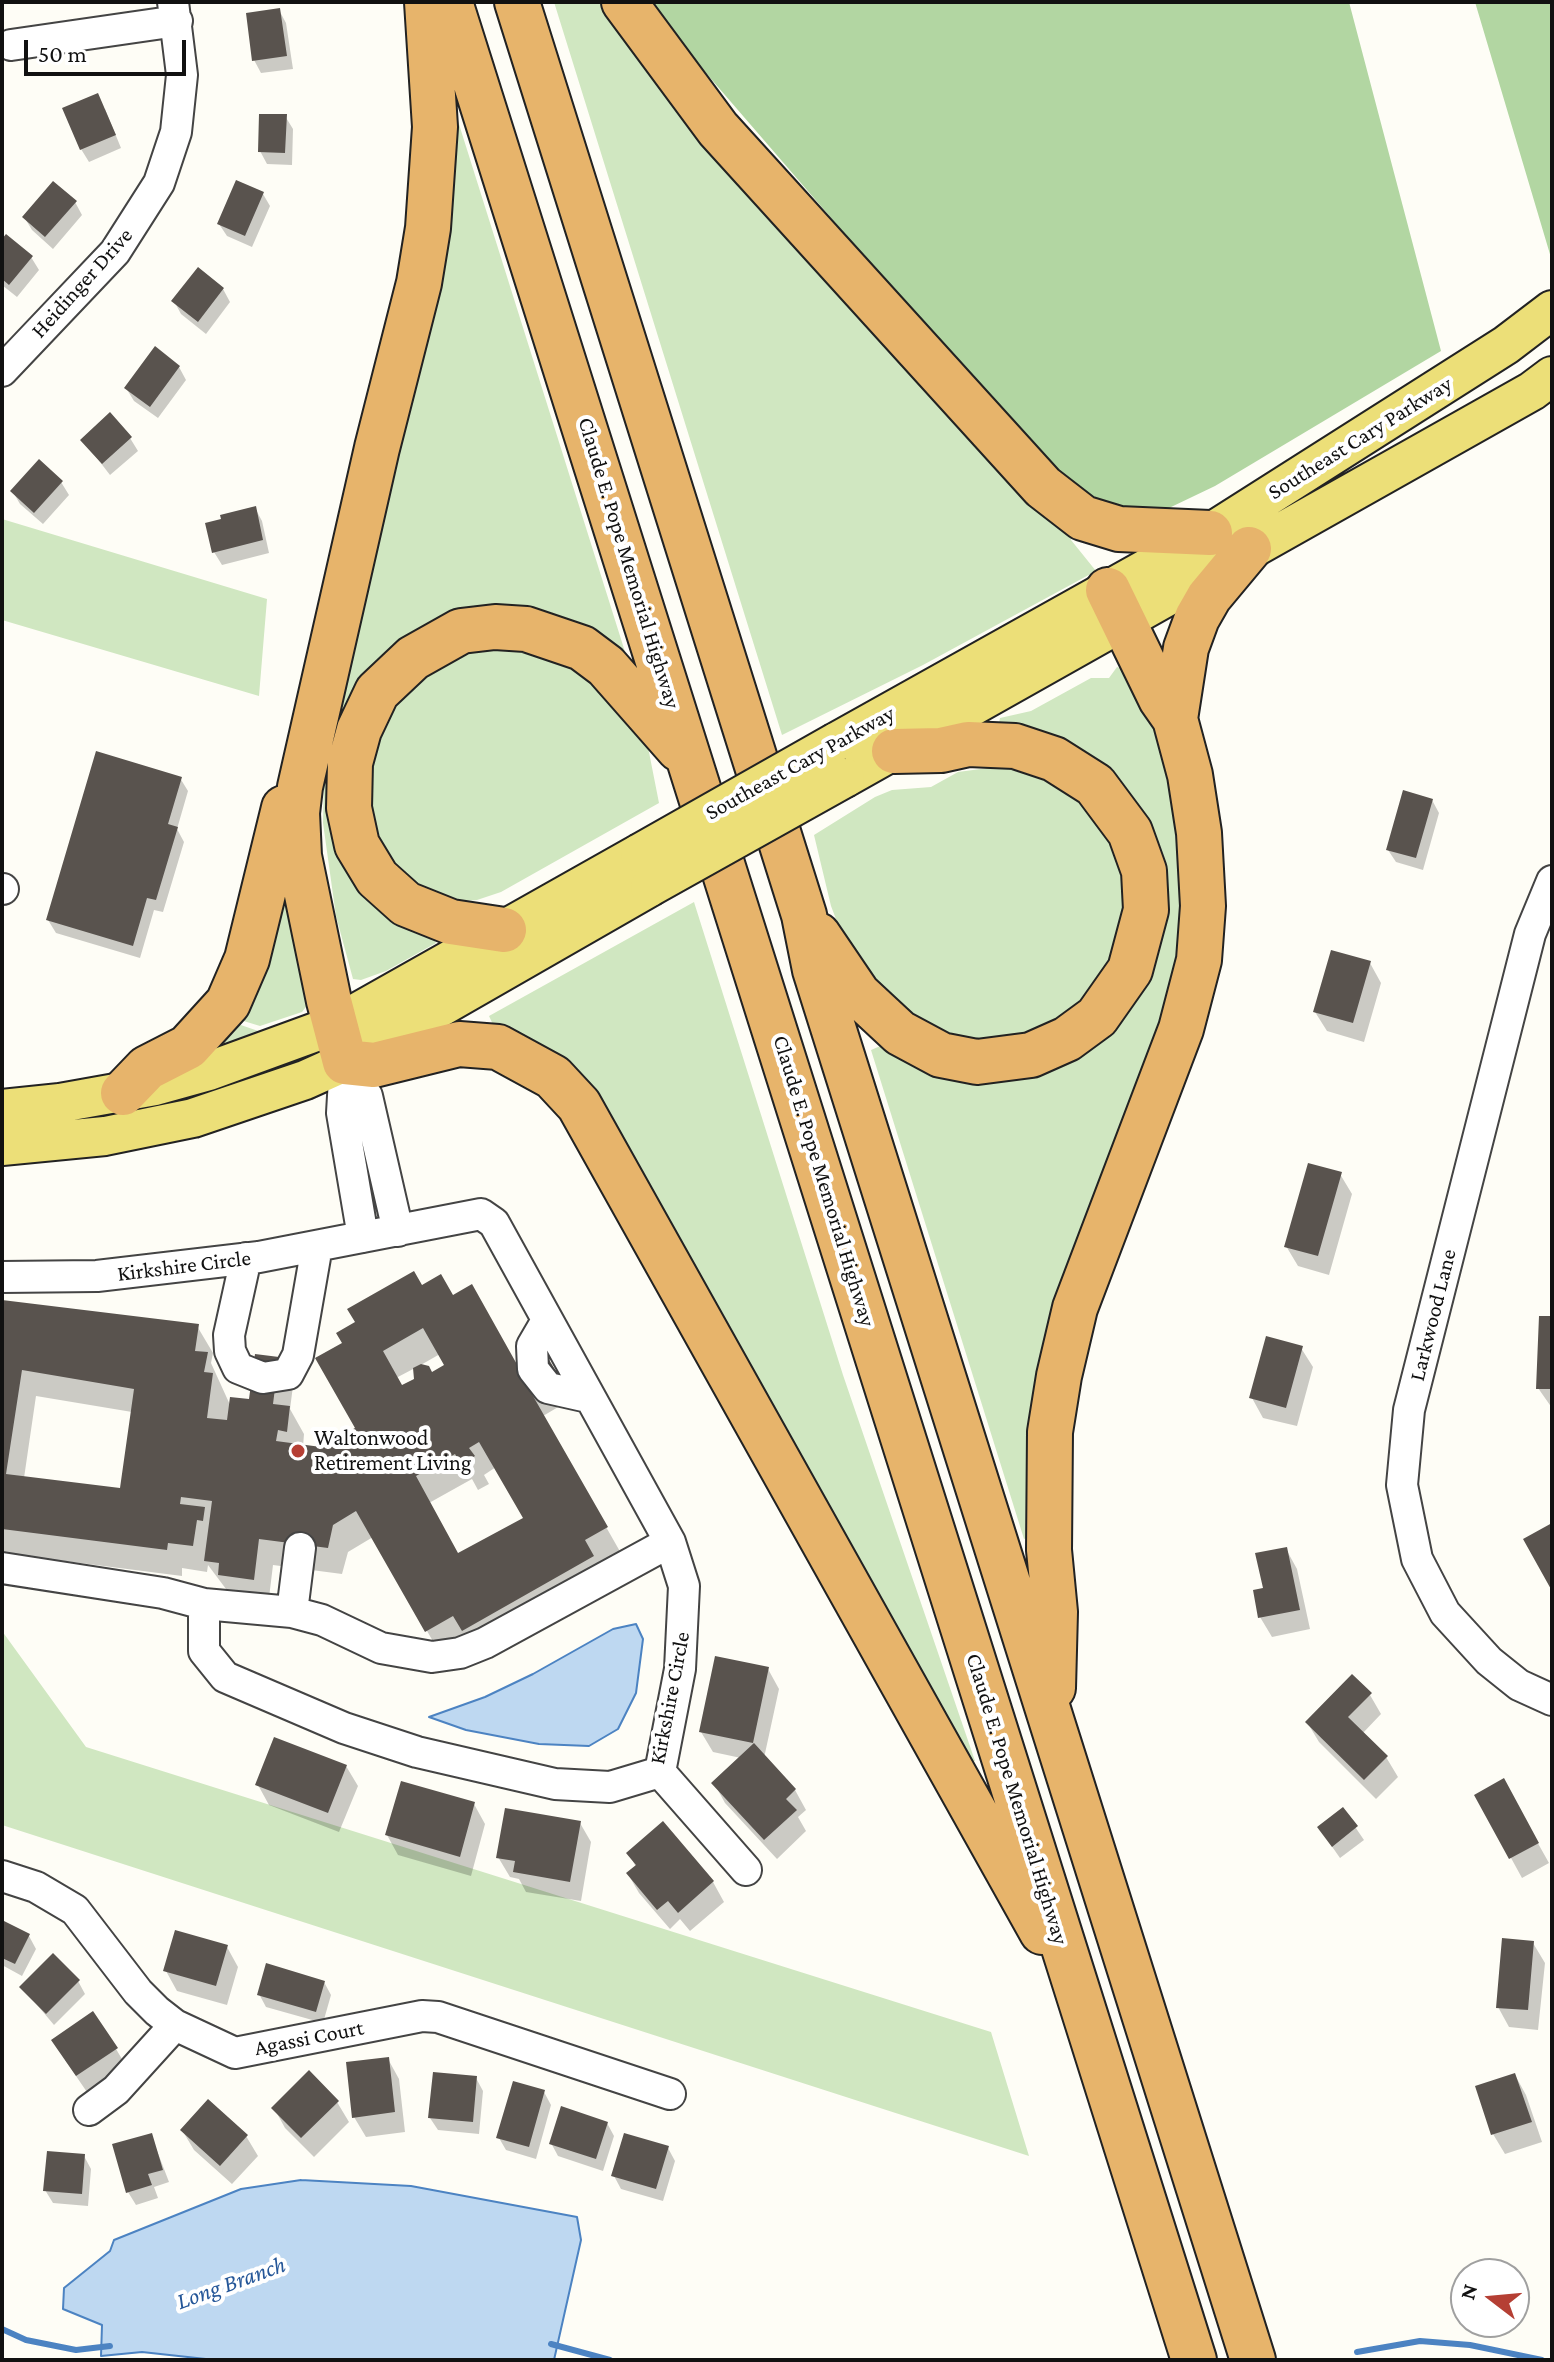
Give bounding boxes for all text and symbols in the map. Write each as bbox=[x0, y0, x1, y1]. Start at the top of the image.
scale bar bbox=[28, 24, 190, 74]
text: 50 m bbox=[38, 40, 87, 67]
street label: Heidinger Drive bbox=[26, 223, 138, 343]
street label: Southeast Cary Parkway bbox=[1263, 371, 1457, 505]
street label: Claude E. Pope Memorial Highway bbox=[572, 414, 686, 712]
street label: Southeast Cary Parkway bbox=[701, 700, 899, 826]
street label: Claude E. Pope Memorial Highway bbox=[767, 1032, 881, 1330]
street label: Kirkshire Circle bbox=[116, 1245, 252, 1287]
street label: Larkwood Lane bbox=[1404, 1246, 1462, 1384]
place label: Waltonwood Retirement Living bbox=[314, 1425, 471, 1476]
marker: Waltonwood Retirement Living bbox=[289, 1442, 307, 1460]
street label: Kirkshire Circle bbox=[644, 1630, 696, 1766]
street label: Claude E. Pope Memorial Highway bbox=[960, 1650, 1074, 1948]
street label: Agassi Court bbox=[252, 2014, 366, 2062]
water label: Long Branch bbox=[173, 2250, 289, 2316]
north arrow bbox=[1450, 2258, 1530, 2338]
text: N bbox=[1454, 2281, 1482, 2302]

